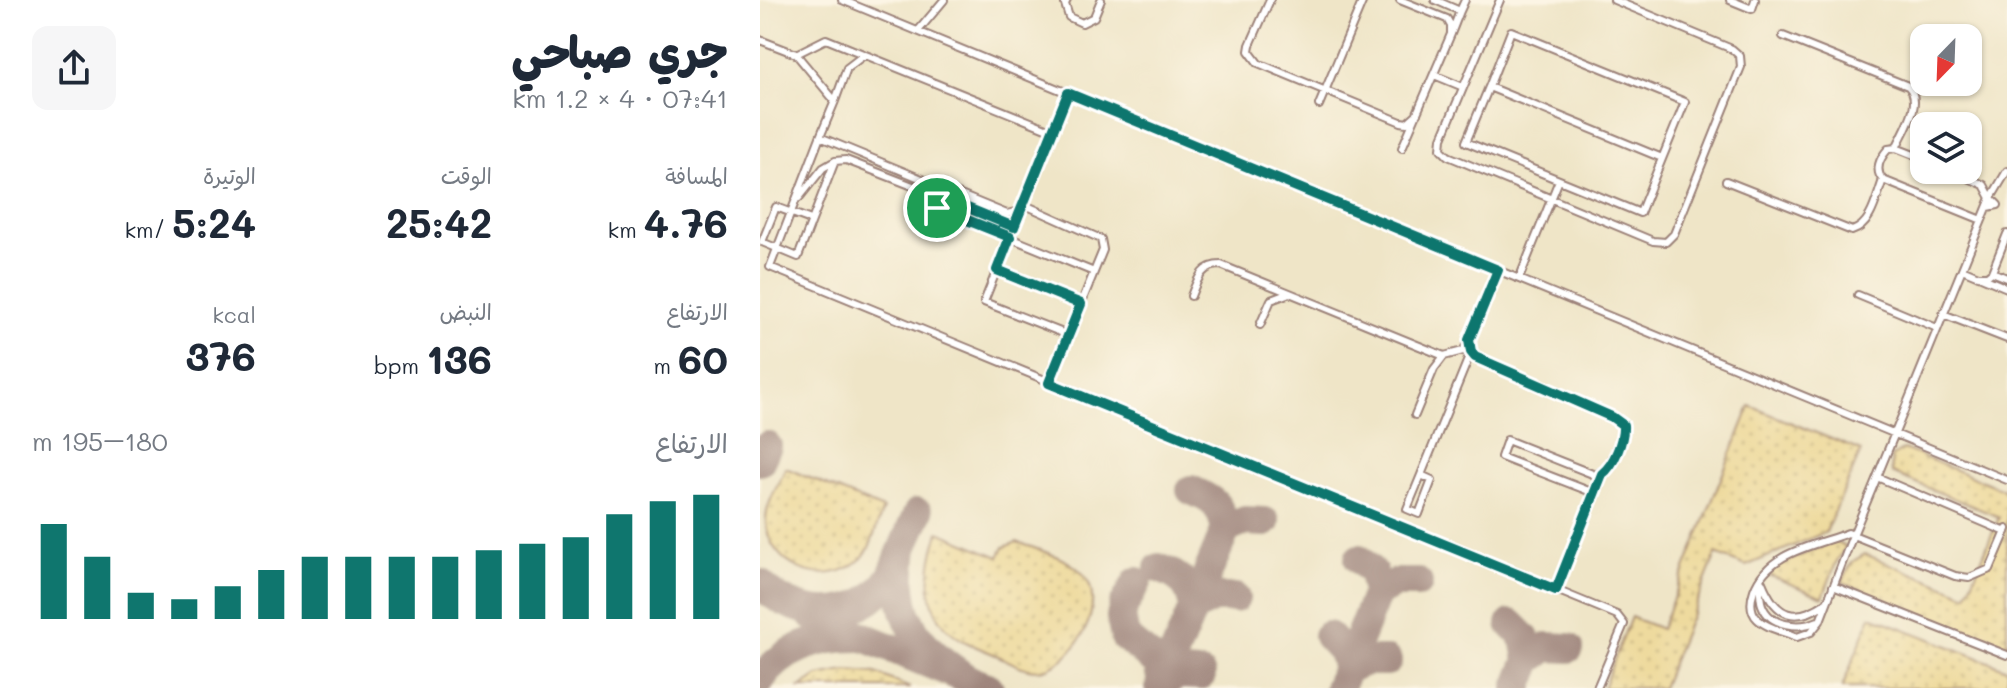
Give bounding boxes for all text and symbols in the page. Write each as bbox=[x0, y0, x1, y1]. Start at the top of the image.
text: جري صباحي bbox=[511, 22, 728, 79]
north arrow bbox=[1910, 24, 1982, 96]
map controls bbox=[1910, 24, 1982, 184]
button: share bbox=[32, 26, 116, 110]
text: 07:41 · 4 × 1.2 km bbox=[512, 81, 728, 115]
button: layers bbox=[1910, 112, 1982, 184]
text: الوتيرة bbox=[203, 161, 256, 190]
text: الوقت bbox=[441, 161, 492, 190]
text: المسافة bbox=[665, 161, 728, 190]
pin bbox=[903, 174, 971, 242]
icon: arrive bbox=[915, 186, 959, 230]
text: 5:24 bbox=[172, 196, 256, 248]
text: 25:42 bbox=[386, 196, 492, 248]
text: 4.76 bbox=[644, 196, 728, 248]
text: /km bbox=[124, 215, 172, 244]
text: km bbox=[608, 215, 644, 244]
text: النبض bbox=[439, 297, 492, 326]
text: الارتفاع bbox=[666, 297, 728, 326]
text: kcal bbox=[212, 300, 256, 329]
text: 376 bbox=[186, 329, 256, 381]
text: 136 bbox=[426, 332, 492, 384]
text: 60 bbox=[678, 332, 728, 384]
text: bpm bbox=[374, 351, 426, 380]
text: m bbox=[653, 351, 678, 380]
text: 180–195 m bbox=[32, 424, 168, 458]
text: الارتفاع bbox=[655, 426, 728, 460]

